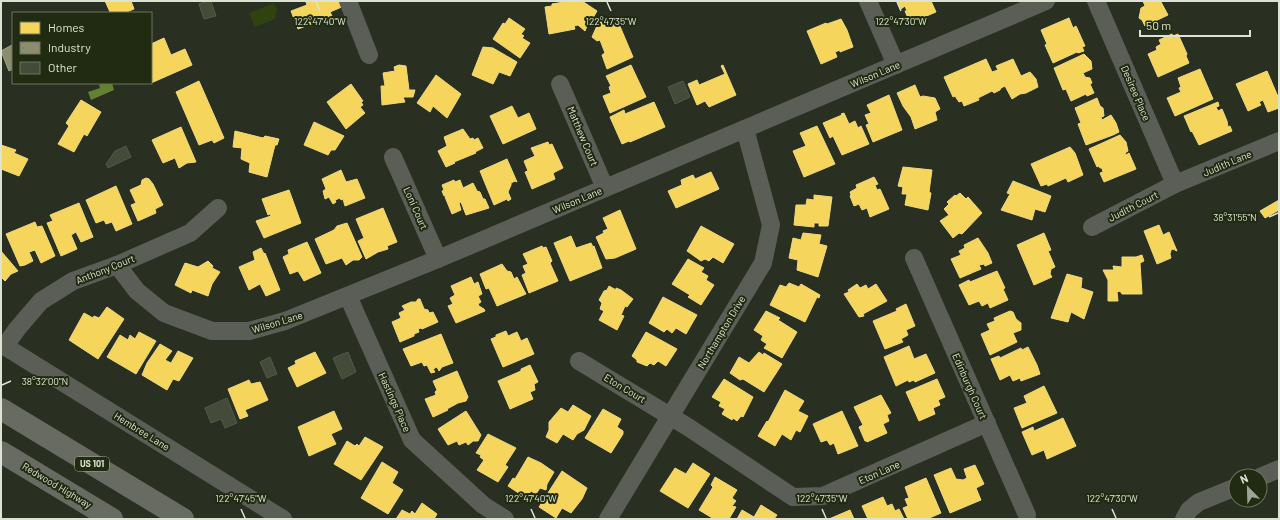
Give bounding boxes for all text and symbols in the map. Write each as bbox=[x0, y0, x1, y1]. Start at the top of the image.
legend bbox=[12, 12, 152, 84]
scale bar bbox=[1140, 12, 1250, 38]
text: 122°47'40"W bbox=[294, 15, 346, 27]
text: 122°47'35"W bbox=[586, 15, 637, 27]
text: 122°47'30"W bbox=[875, 15, 927, 27]
text: 50 m bbox=[1146, 18, 1171, 32]
text: Homes bbox=[48, 20, 85, 34]
text: Industry bbox=[48, 40, 91, 54]
street label: Wilson Lane bbox=[848, 58, 902, 90]
text: Other bbox=[48, 60, 78, 74]
street label: Desiree Place bbox=[1119, 64, 1153, 122]
street label: Matthew Court bbox=[565, 104, 601, 168]
street label: Judith Lane bbox=[1201, 147, 1253, 179]
street label: Wilson Lane bbox=[550, 184, 604, 216]
street label: Loni Court bbox=[401, 185, 431, 231]
street label: Judith Court bbox=[1106, 188, 1160, 224]
text: 38°31'55"N bbox=[1213, 211, 1257, 223]
street label: Anthony Court bbox=[74, 252, 136, 286]
street label: Northampton Drive bbox=[695, 294, 747, 370]
street label: Wilson Lane bbox=[250, 309, 304, 335]
street label: Edinburgh Court bbox=[950, 351, 990, 421]
street label: Hastings Place bbox=[377, 370, 413, 434]
street label: Eton Court bbox=[602, 371, 648, 405]
text: 38°32'00"N bbox=[22, 375, 68, 387]
street label: Hembree Lane bbox=[112, 409, 172, 453]
road number: US 101 bbox=[75, 457, 109, 471]
street label: Eton Lane bbox=[857, 458, 901, 486]
street label: Redwood Highway bbox=[20, 460, 94, 511]
north arrow bbox=[1228, 468, 1268, 508]
text: N bbox=[1238, 471, 1250, 486]
text: 122°47'45"W bbox=[215, 492, 267, 504]
text: 122°47'40"W bbox=[505, 492, 557, 504]
text: 122°47'35"W bbox=[797, 492, 848, 504]
text: 122°47'30"W bbox=[1086, 492, 1138, 504]

